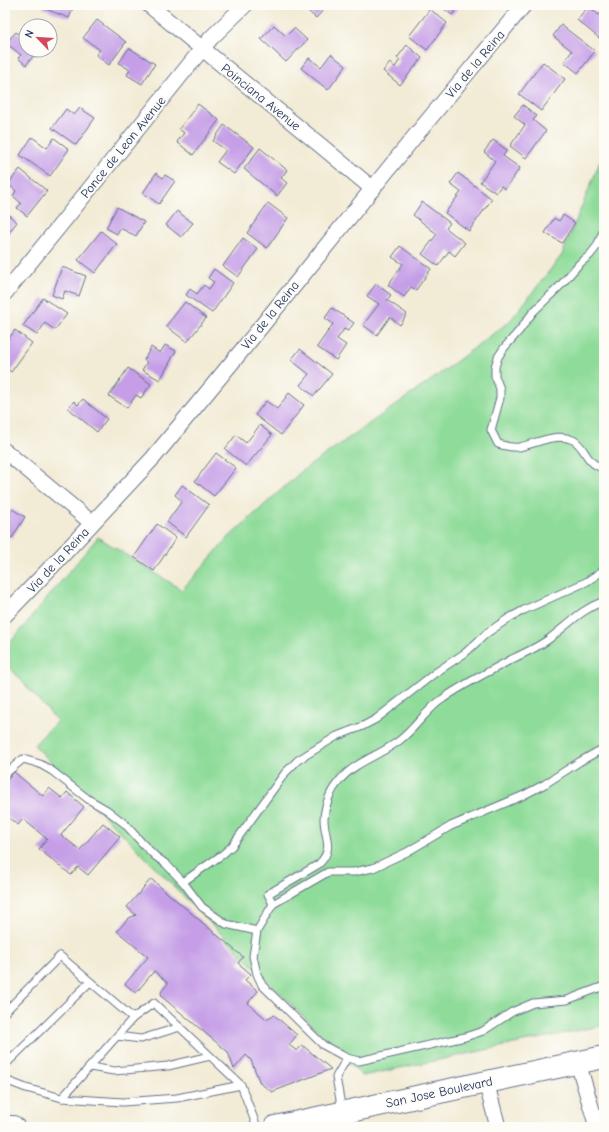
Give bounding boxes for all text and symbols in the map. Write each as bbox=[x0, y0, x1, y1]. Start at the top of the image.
north arrow bbox=[18, 18, 58, 58]
street label: Via de la Reina bbox=[442, 27, 508, 101]
text: N bbox=[22, 28, 37, 40]
street label: Poinciana Avenue bbox=[218, 60, 304, 134]
street label: Ponce de Leon Avenue bbox=[77, 93, 169, 201]
street label: Via de la Reina bbox=[238, 278, 302, 352]
street label: Via de la Reina bbox=[24, 524, 92, 596]
street label: San Jose Boulevard bbox=[384, 1073, 494, 1111]

